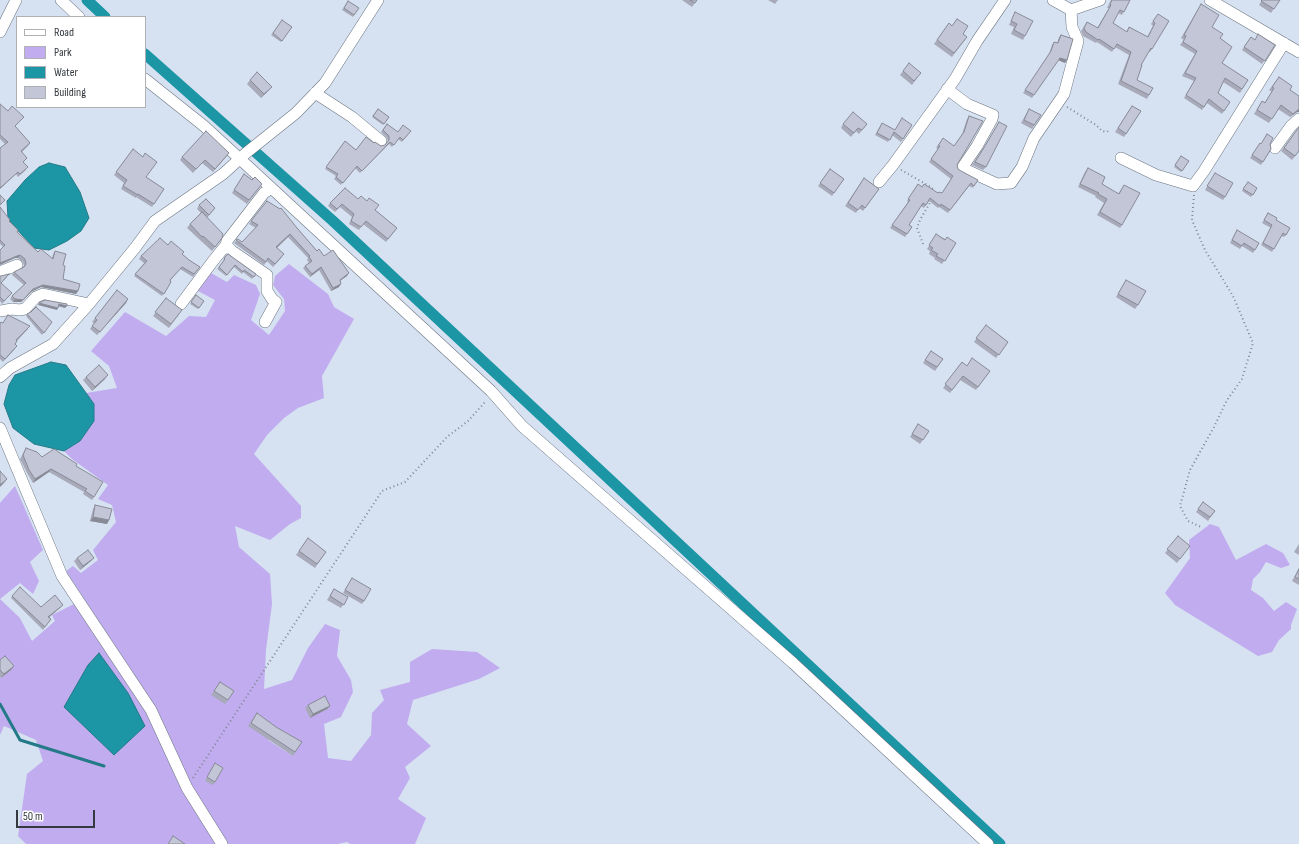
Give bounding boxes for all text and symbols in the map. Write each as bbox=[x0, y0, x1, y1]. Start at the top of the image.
legend bbox=[16, 16, 146, 108]
text: Road bbox=[54, 25, 74, 40]
text: Park bbox=[54, 45, 72, 60]
text: Water bbox=[54, 65, 78, 80]
text: Building bbox=[54, 85, 86, 100]
scale bar bbox=[18, 802, 97, 828]
text: 50 m bbox=[23, 809, 43, 824]

